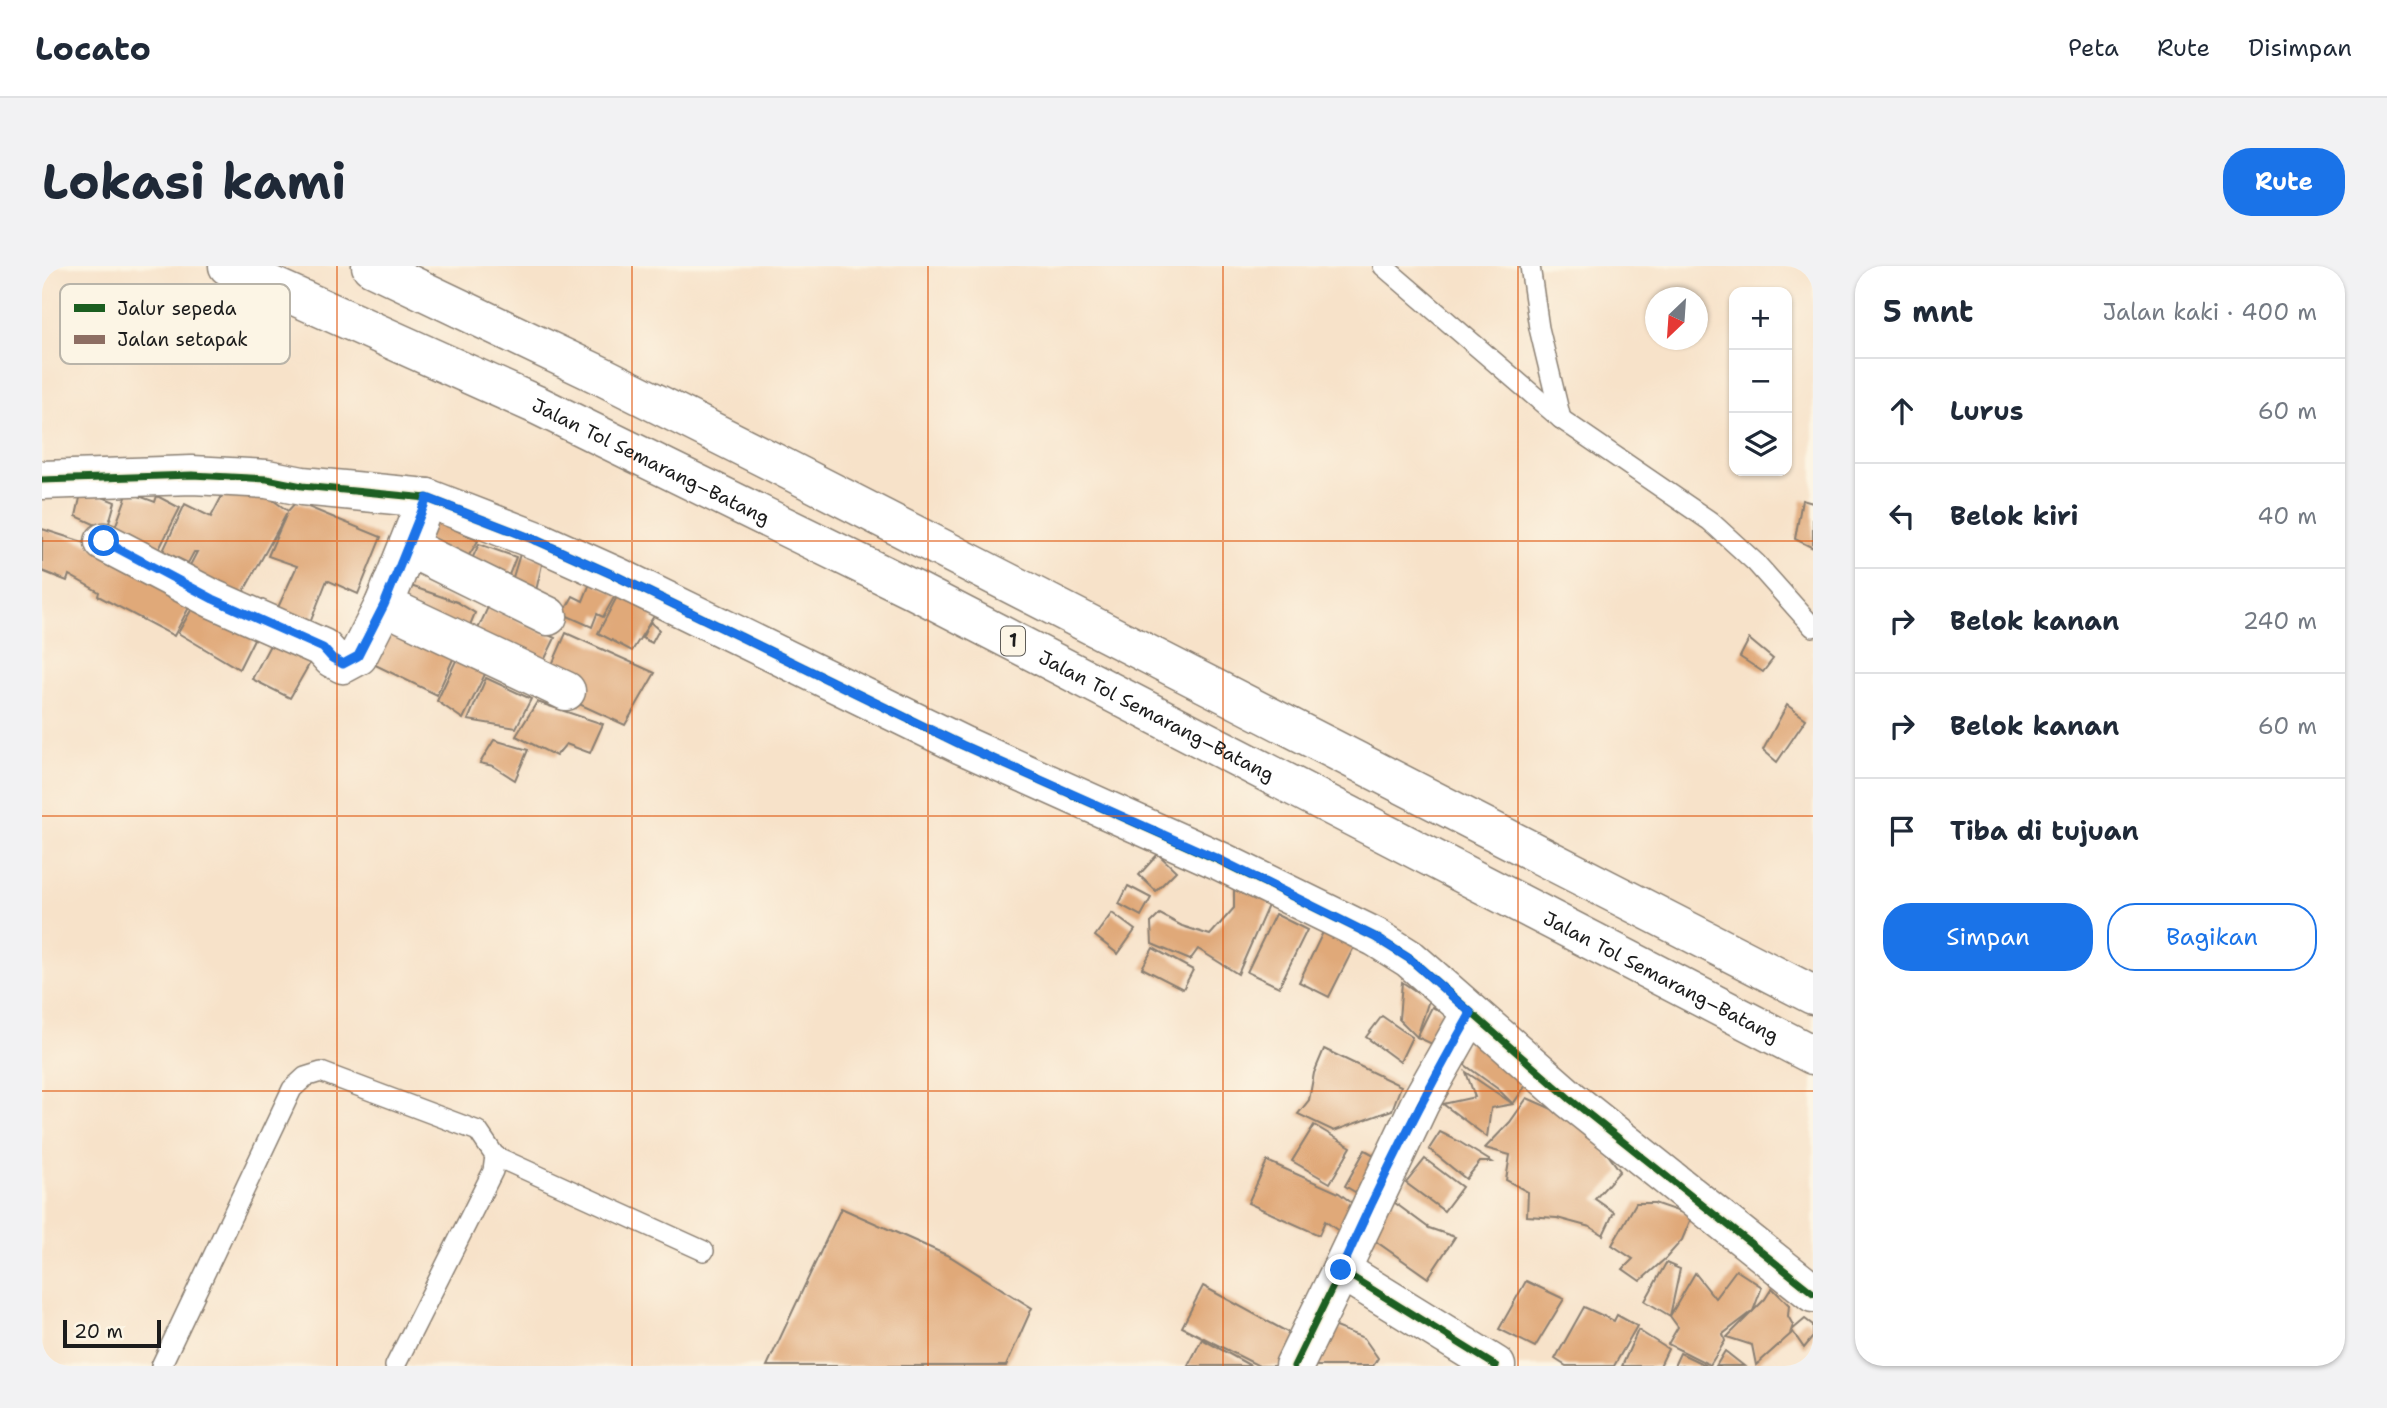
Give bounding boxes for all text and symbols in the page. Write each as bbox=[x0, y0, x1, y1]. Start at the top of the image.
text: Locato bbox=[35, 26, 151, 71]
text: Peta bbox=[2068, 32, 2119, 64]
text: Rute bbox=[2157, 32, 2210, 64]
text: Disimpan bbox=[2248, 32, 2352, 64]
button: Rute bbox=[2223, 148, 2345, 216]
text: Lokasi kami bbox=[42, 149, 346, 215]
legend bbox=[60, 284, 290, 364]
north arrow bbox=[1645, 287, 1708, 350]
map controls bbox=[1729, 287, 1792, 476]
button: + bbox=[1729, 287, 1792, 350]
text: 5 mnt bbox=[1883, 291, 1973, 332]
text: Jalur sepeda bbox=[117, 296, 237, 321]
text: Jalan kaki · 400 m bbox=[2102, 297, 2317, 327]
text: Jalan setapak bbox=[117, 327, 248, 352]
button: − bbox=[1729, 350, 1792, 413]
street label: Jalan Tol Semarang–Batang bbox=[528, 392, 774, 530]
icon: ahead bbox=[1883, 392, 1921, 430]
text: Lurus bbox=[1950, 393, 2023, 428]
text: 60 m bbox=[2258, 396, 2317, 426]
button: layers bbox=[1729, 413, 1792, 476]
icon: left bbox=[1883, 497, 1921, 535]
text: Belok kiri bbox=[1950, 498, 2079, 533]
text: 40 m bbox=[2257, 501, 2317, 531]
route start bbox=[88, 525, 119, 556]
icon: right bbox=[1883, 602, 1921, 640]
text: Belok kanan bbox=[1950, 603, 2119, 638]
text: 240 m bbox=[2243, 606, 2317, 636]
road number: 1 bbox=[1001, 626, 1025, 656]
street label: Jalan Tol Semarang–Batang bbox=[1035, 644, 1279, 787]
icon: right bbox=[1883, 707, 1921, 745]
text: Belok kanan bbox=[1950, 708, 2119, 743]
text: 60 m bbox=[2258, 711, 2317, 741]
icon: arrive bbox=[1883, 812, 1921, 850]
text: Tiba di tujuan bbox=[1950, 813, 2139, 848]
button: Simpan bbox=[1883, 903, 2093, 971]
button: Bagikan bbox=[2107, 903, 2317, 971]
street label: Jalan Tol Semarang–Batang bbox=[1539, 905, 1783, 1048]
route end bbox=[1325, 1254, 1356, 1285]
scale bar bbox=[63, 1317, 161, 1349]
text: 20 m bbox=[74, 1319, 123, 1344]

